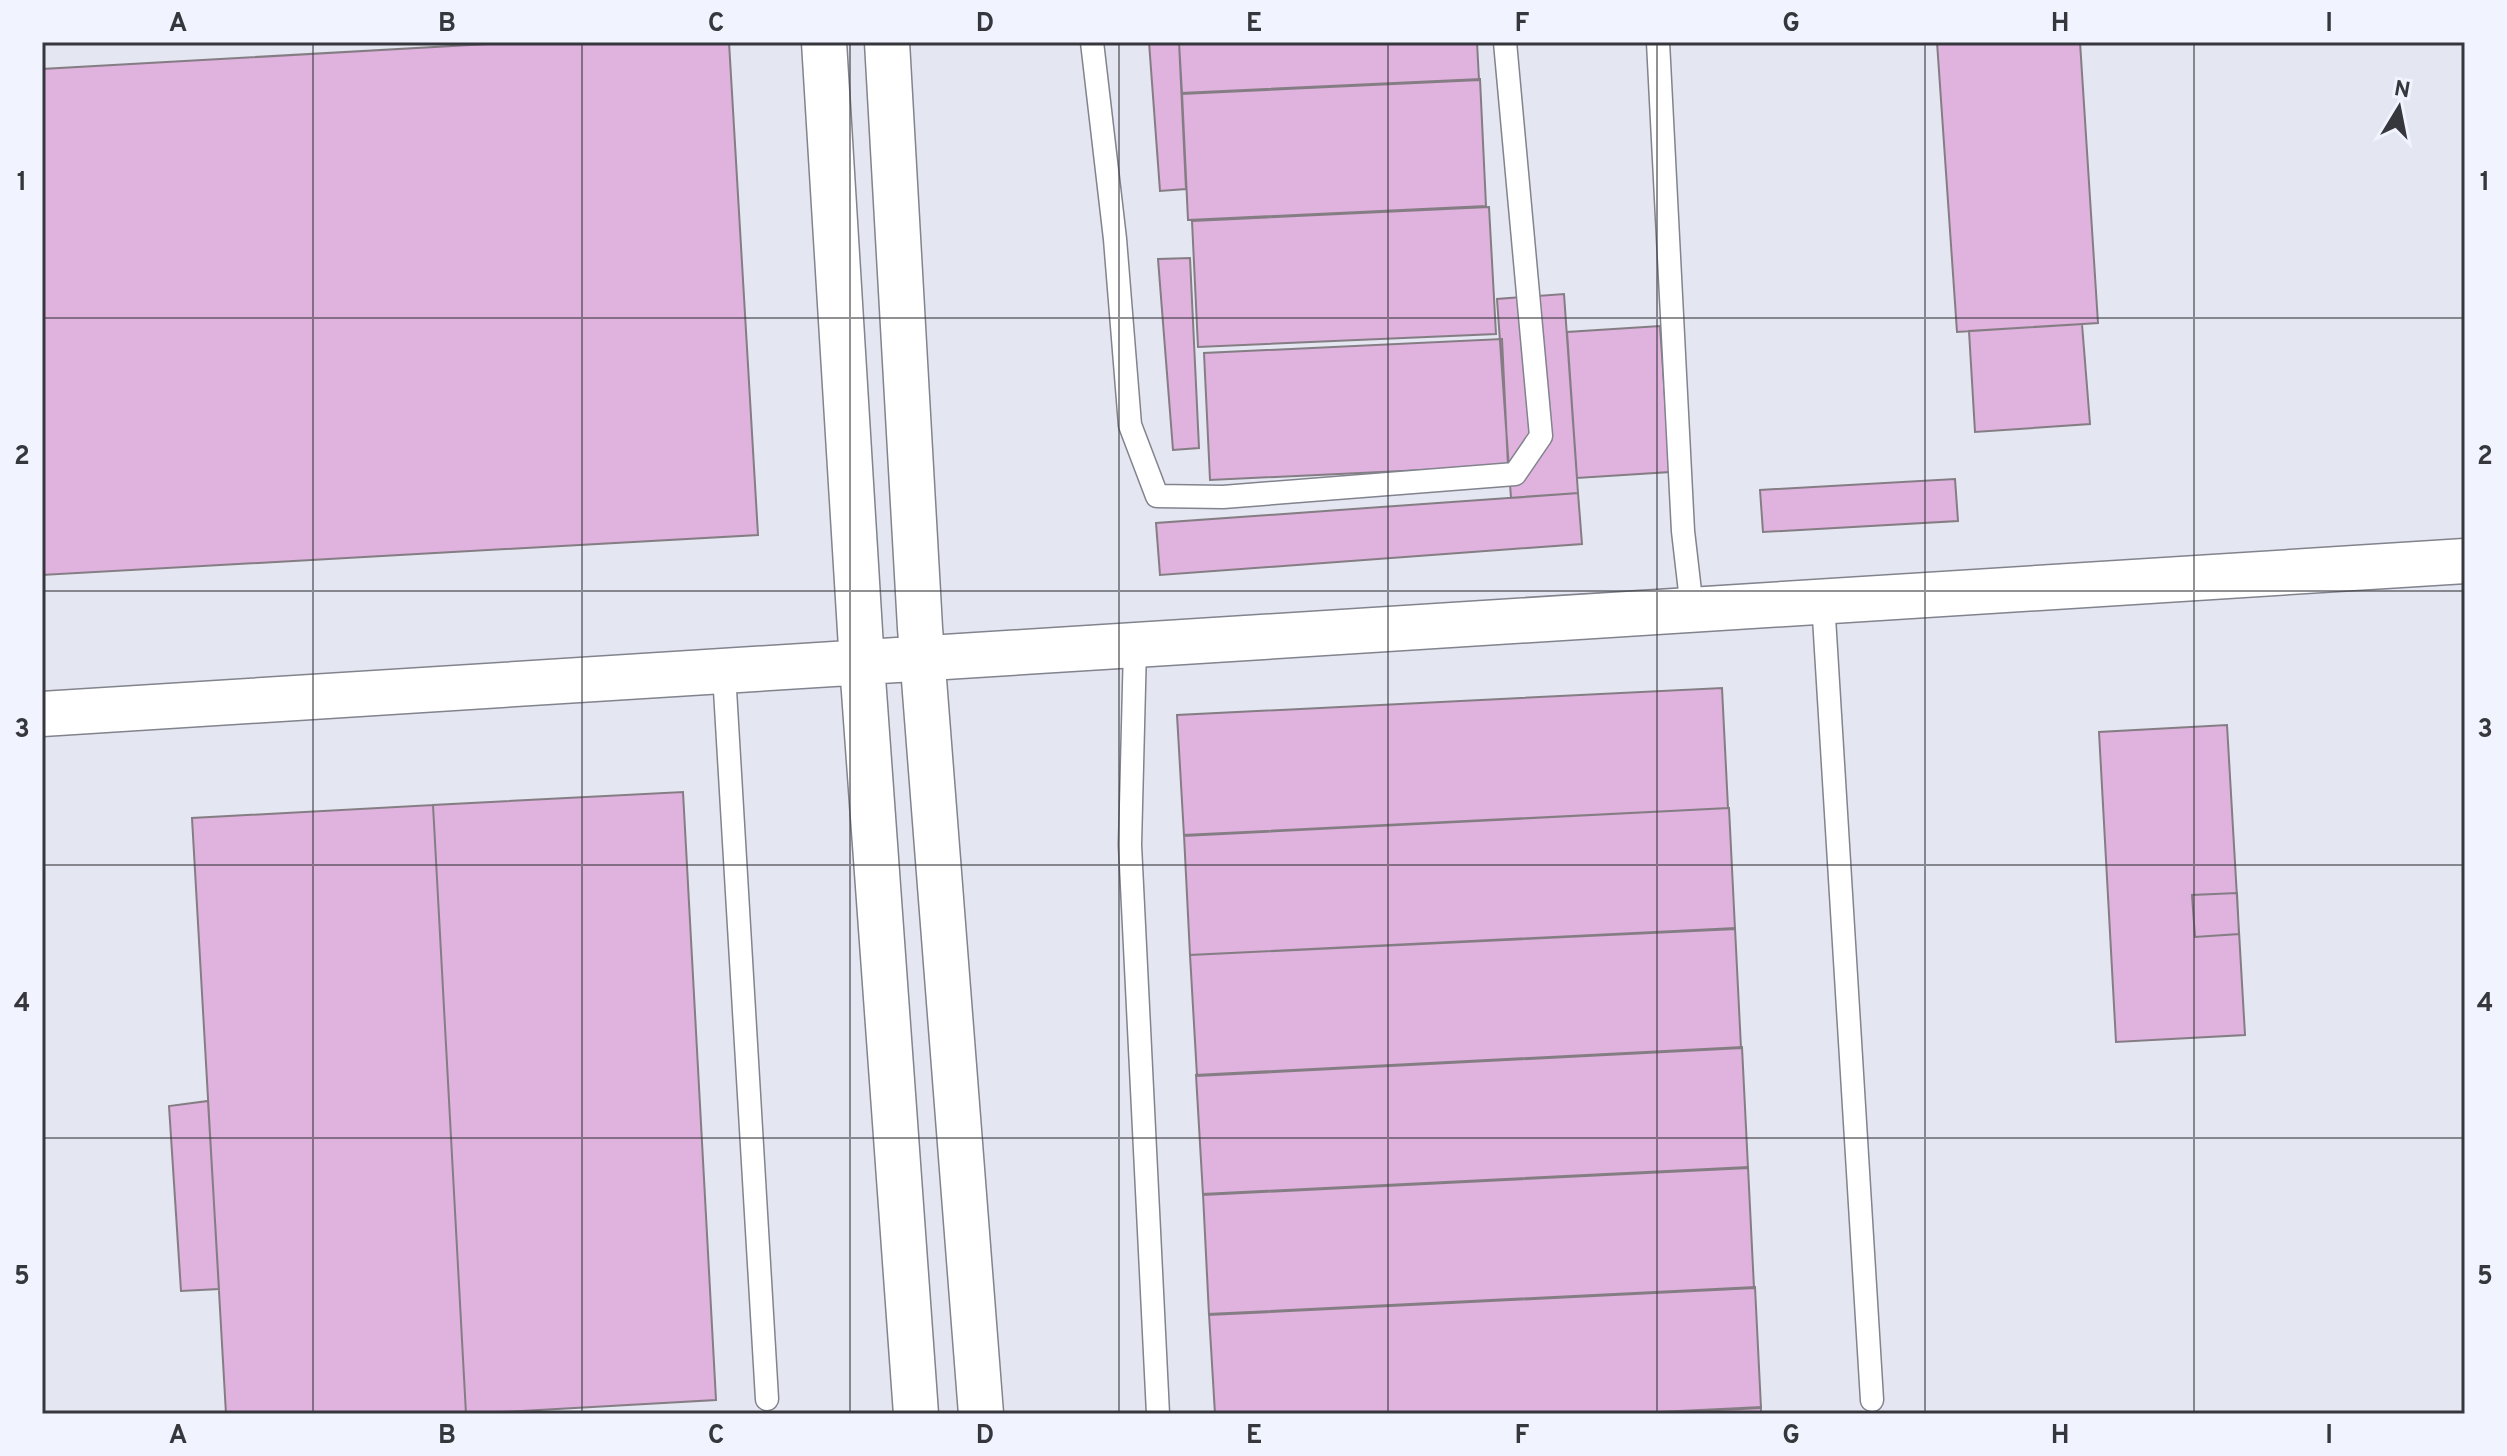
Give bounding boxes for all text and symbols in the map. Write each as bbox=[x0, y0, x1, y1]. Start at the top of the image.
text: A bbox=[169, 8, 187, 41]
text: B bbox=[438, 8, 456, 41]
text: C bbox=[708, 8, 724, 41]
text: D bbox=[976, 8, 994, 41]
text: E bbox=[1246, 8, 1262, 41]
text: F bbox=[1515, 8, 1530, 41]
text: G bbox=[1782, 8, 1800, 41]
text: H bbox=[2051, 8, 2069, 41]
text: I bbox=[2325, 8, 2333, 41]
north arrow bbox=[2359, 68, 2439, 148]
text: N bbox=[2392, 76, 2412, 105]
text: 1 bbox=[17, 167, 27, 200]
text: 1 bbox=[2480, 167, 2490, 200]
text: 2 bbox=[14, 441, 30, 474]
text: 2 bbox=[2477, 441, 2493, 474]
text: 3 bbox=[14, 714, 30, 747]
text: 3 bbox=[2477, 714, 2493, 747]
text: 4 bbox=[14, 988, 30, 1021]
text: 4 bbox=[2477, 988, 2493, 1021]
text: 5 bbox=[14, 1261, 30, 1294]
text: 5 bbox=[2477, 1261, 2493, 1294]
text: A bbox=[169, 1420, 187, 1453]
text: B bbox=[438, 1420, 456, 1453]
text: C bbox=[708, 1420, 724, 1453]
text: D bbox=[976, 1420, 994, 1453]
text: E bbox=[1246, 1420, 1262, 1453]
text: F bbox=[1515, 1420, 1530, 1453]
text: G bbox=[1782, 1420, 1800, 1453]
text: H bbox=[2051, 1420, 2069, 1453]
text: I bbox=[2325, 1420, 2333, 1453]

